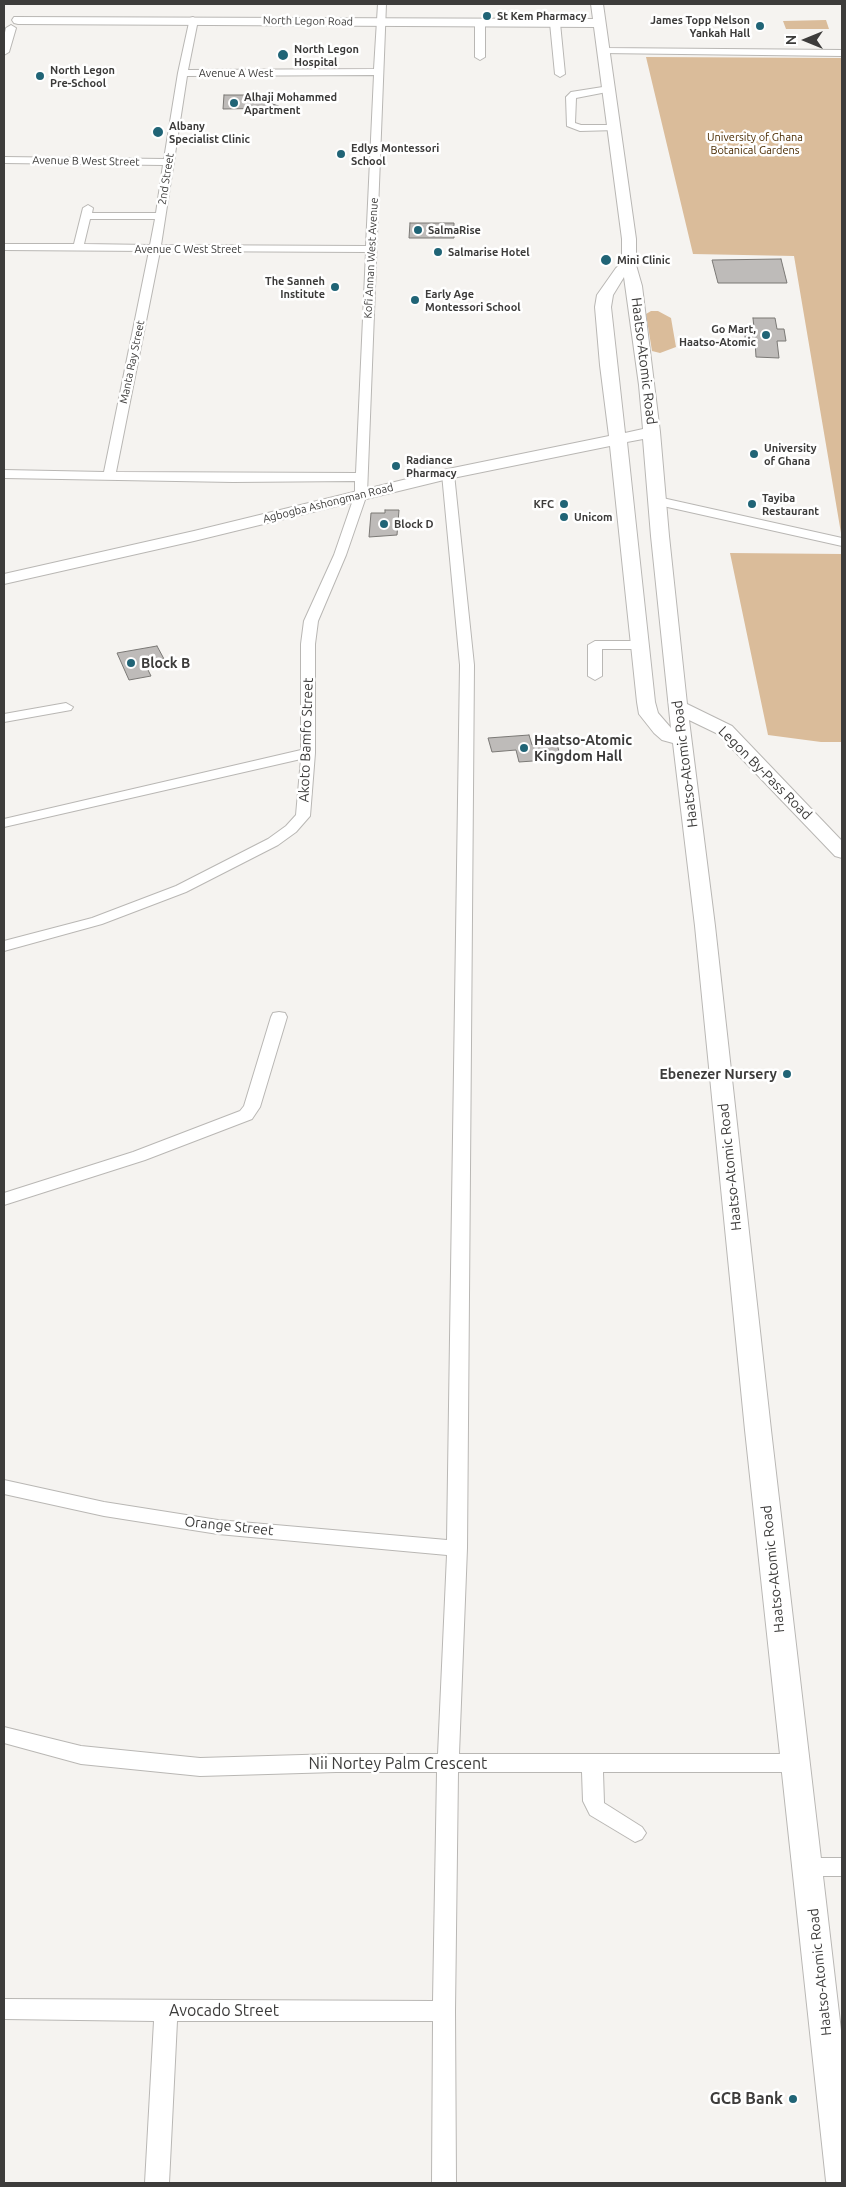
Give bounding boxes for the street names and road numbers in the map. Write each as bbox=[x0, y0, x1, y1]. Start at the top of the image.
street label: North Legon Road bbox=[263, 14, 353, 28]
street label: Avenue A West bbox=[199, 66, 273, 80]
street label: 2nd Street bbox=[155, 152, 177, 206]
street label: Avenue B West Street bbox=[32, 153, 140, 169]
street label: Kofi Annan West Avenue bbox=[361, 197, 381, 319]
street label: Avenue C West Street bbox=[134, 242, 242, 256]
street label: Haatso-Atomic Road bbox=[628, 296, 660, 426]
street label: Manta Ray Street bbox=[117, 319, 147, 405]
street label: Agbogba Ashongman Road bbox=[261, 480, 395, 526]
street label: Akoto Bamfo Street bbox=[295, 677, 317, 803]
street label: Haatso-Atomic Road bbox=[669, 699, 701, 829]
street label: Legon By-Pass Road bbox=[715, 723, 815, 823]
street label: Haatso-Atomic Road bbox=[715, 1102, 745, 1232]
street label: Haatso-Atomic Road bbox=[758, 1504, 788, 1634]
street label: Orange Street bbox=[184, 1513, 274, 1539]
street label: Nii Nortey Palm Crescent bbox=[309, 1754, 487, 1774]
street label: Haatso-Atomic Road bbox=[805, 1907, 835, 2037]
street label: Avocado Street bbox=[169, 2001, 279, 2021]

